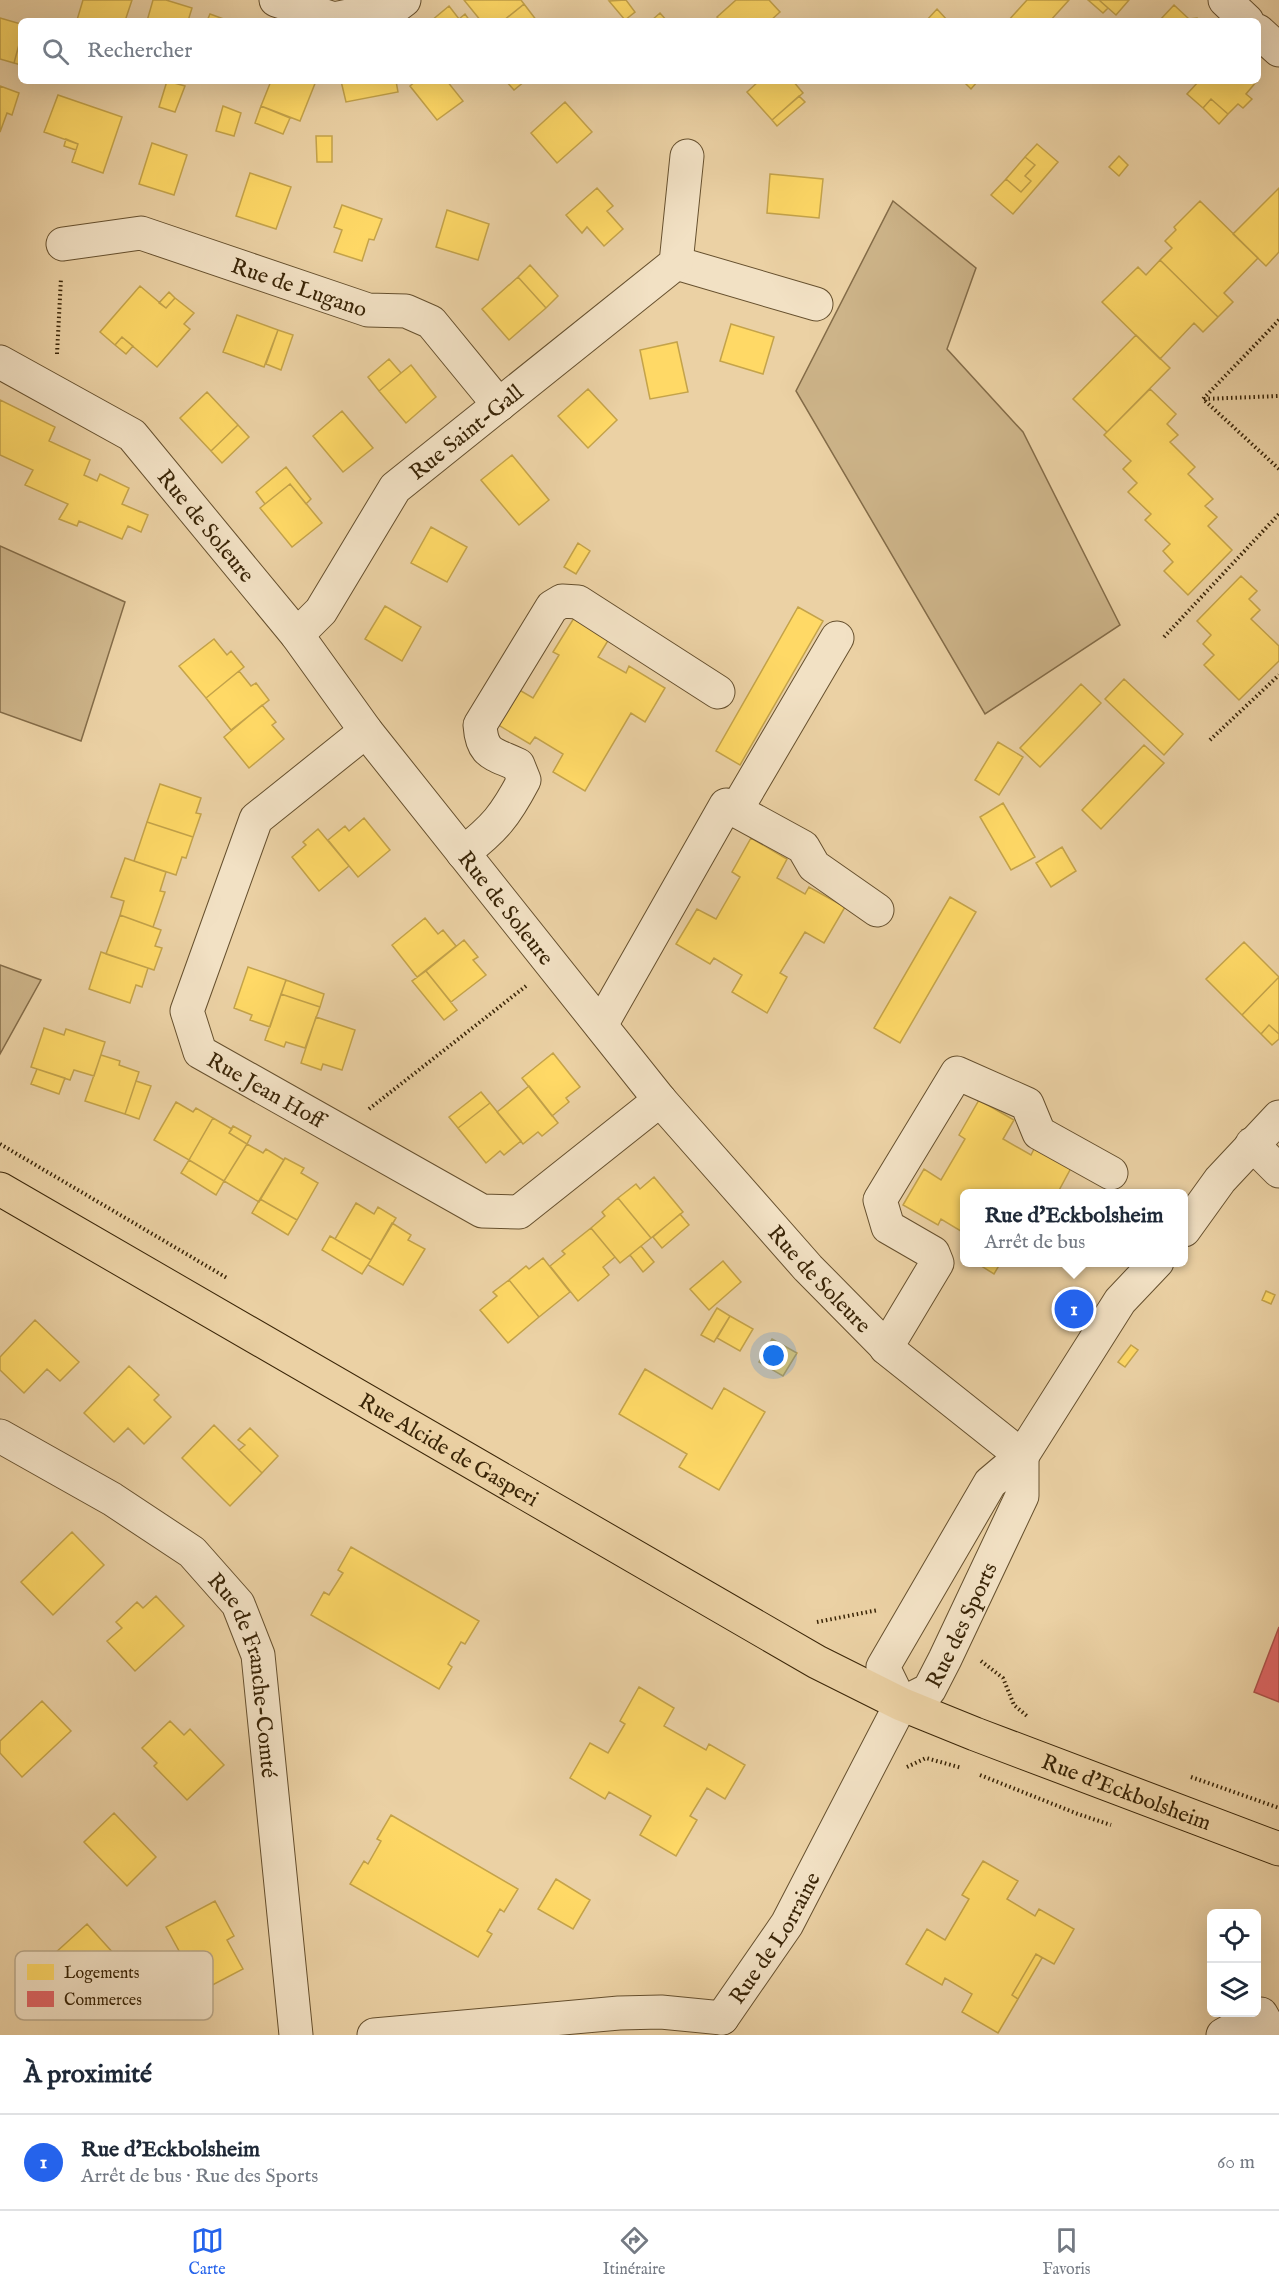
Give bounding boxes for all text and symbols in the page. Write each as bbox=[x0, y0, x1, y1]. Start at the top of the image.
search box bbox=[18, 18, 1261, 84]
icon: search bbox=[39, 35, 72, 68]
text: Rechercher bbox=[87, 37, 192, 65]
street label: Rue de Lugano bbox=[227, 253, 370, 325]
street label: Rue Saint-Gall bbox=[404, 379, 530, 487]
street label: Rue de Soleure bbox=[150, 464, 260, 589]
street label: Rue de Soleure bbox=[451, 846, 559, 972]
street label: Rue Jean Hoff bbox=[201, 1047, 332, 1137]
popup bbox=[960, 1189, 1188, 1267]
text: Rue d'Eckbolsheim bbox=[984, 1202, 1164, 1230]
street label: Rue de Soleure bbox=[761, 1220, 876, 1340]
text: Arrêt de bus bbox=[984, 1230, 1085, 1255]
pin: 1 bbox=[1054, 1286, 1094, 1332]
your location bbox=[759, 1341, 788, 1370]
street label: Rue Alcide de Gasperi bbox=[353, 1388, 543, 1514]
street label: Rue des Sports bbox=[921, 1558, 1005, 1693]
street label: Rue de Franche-Comté bbox=[201, 1568, 282, 1779]
street label: Rue d'Eckbolsheim bbox=[1037, 1748, 1215, 1838]
street label: Rue de Lorraine bbox=[724, 1868, 827, 2010]
map controls bbox=[1207, 1909, 1261, 2017]
button: locate bbox=[1207, 1909, 1261, 1963]
legend bbox=[15, 1951, 213, 2020]
button: layers bbox=[1207, 1963, 1261, 2017]
text: Logements bbox=[64, 1964, 140, 1984]
text: Commerces bbox=[64, 1991, 142, 2011]
text: À proximité bbox=[24, 2058, 152, 2091]
text: Rue d'Eckbolsheim bbox=[81, 2136, 260, 2164]
text: 1 bbox=[40, 2150, 47, 2175]
text: 60 m bbox=[1217, 2150, 1255, 2175]
text: Arrêt de bus · Rue des Sports bbox=[81, 2164, 318, 2189]
tab: Carte bbox=[189, 2224, 226, 2280]
tab: Itinéraire bbox=[603, 2224, 665, 2280]
tab: Favoris bbox=[1042, 2224, 1090, 2280]

